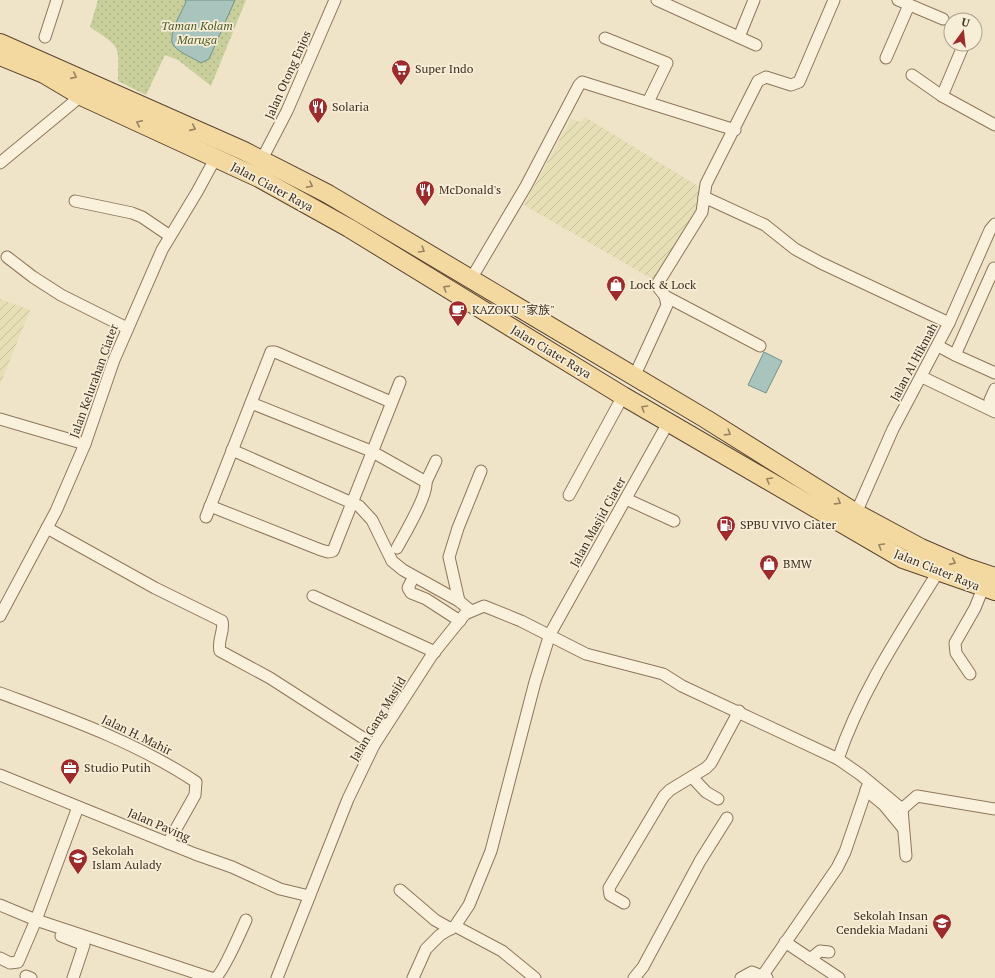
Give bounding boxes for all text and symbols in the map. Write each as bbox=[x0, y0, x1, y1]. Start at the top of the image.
north arrow bbox=[943, 12, 983, 52]
text: U bbox=[960, 15, 971, 30]
park label: Taman Kolam Maruga bbox=[161, 18, 233, 47]
street label: Jalan Otong Enjos bbox=[261, 28, 314, 122]
supermarket icon: Super Indo bbox=[390, 58, 412, 86]
place label: Super Indo bbox=[415, 61, 474, 76]
one-way arrow bbox=[69, 71, 77, 79]
restaurant icon: Solaria bbox=[307, 96, 329, 124]
place label: Solaria bbox=[332, 99, 369, 114]
one-way arrow bbox=[136, 119, 143, 127]
one-way arrow bbox=[189, 124, 196, 132]
street label: Jalan Ciater Raya bbox=[228, 159, 316, 215]
restaurant icon: McDonald's bbox=[414, 179, 436, 207]
one-way arrow bbox=[306, 180, 313, 187]
place label: McDonald's bbox=[439, 182, 501, 197]
one-way arrow bbox=[418, 246, 425, 253]
shop icon: Lock & Lock bbox=[605, 274, 627, 302]
place label: Lock & Lock bbox=[630, 277, 697, 292]
one-way arrow bbox=[443, 286, 450, 293]
cafe icon: KAZOKU "家族" bbox=[447, 299, 469, 327]
place label: KAZOKU "家族" bbox=[472, 302, 555, 317]
street label: Jalan Al Hikmah bbox=[887, 320, 940, 403]
street label: Jalan Kelurahan Ciater bbox=[66, 322, 121, 440]
street label: Jalan Ciater Raya bbox=[508, 322, 594, 381]
one-way arrow bbox=[641, 406, 648, 413]
one-way arrow bbox=[724, 428, 731, 436]
street label: Jalan Masjid Ciater bbox=[567, 474, 629, 569]
one-way arrow bbox=[766, 477, 773, 484]
one-way arrow bbox=[834, 497, 841, 504]
fuel station icon: SPBU VIVO Ciater bbox=[715, 514, 737, 542]
place label: SPBU VIVO Ciater bbox=[740, 517, 836, 532]
one-way arrow bbox=[878, 543, 885, 550]
street label: Jalan Ciater Raya bbox=[892, 546, 982, 594]
shop icon: BMW bbox=[758, 553, 780, 581]
place label: BMW bbox=[783, 556, 813, 571]
one-way arrow bbox=[949, 557, 957, 565]
street label: Jalan Gang Masjid bbox=[346, 673, 409, 764]
street label: Jalan H. Mahir bbox=[100, 711, 175, 758]
office icon: Studio Putih bbox=[59, 757, 81, 785]
place label: Studio Putih bbox=[84, 760, 151, 775]
street label: Jalan Paving bbox=[126, 805, 193, 845]
place label: Sekolah Islam Aulady bbox=[92, 843, 163, 872]
school or university icon: Sekolah Islam Aulady bbox=[67, 847, 89, 875]
place label: Sekolah Insan Cendekia Madani bbox=[836, 908, 928, 937]
school or university icon: Sekolah Insan Cendekia Madani bbox=[931, 912, 953, 940]

